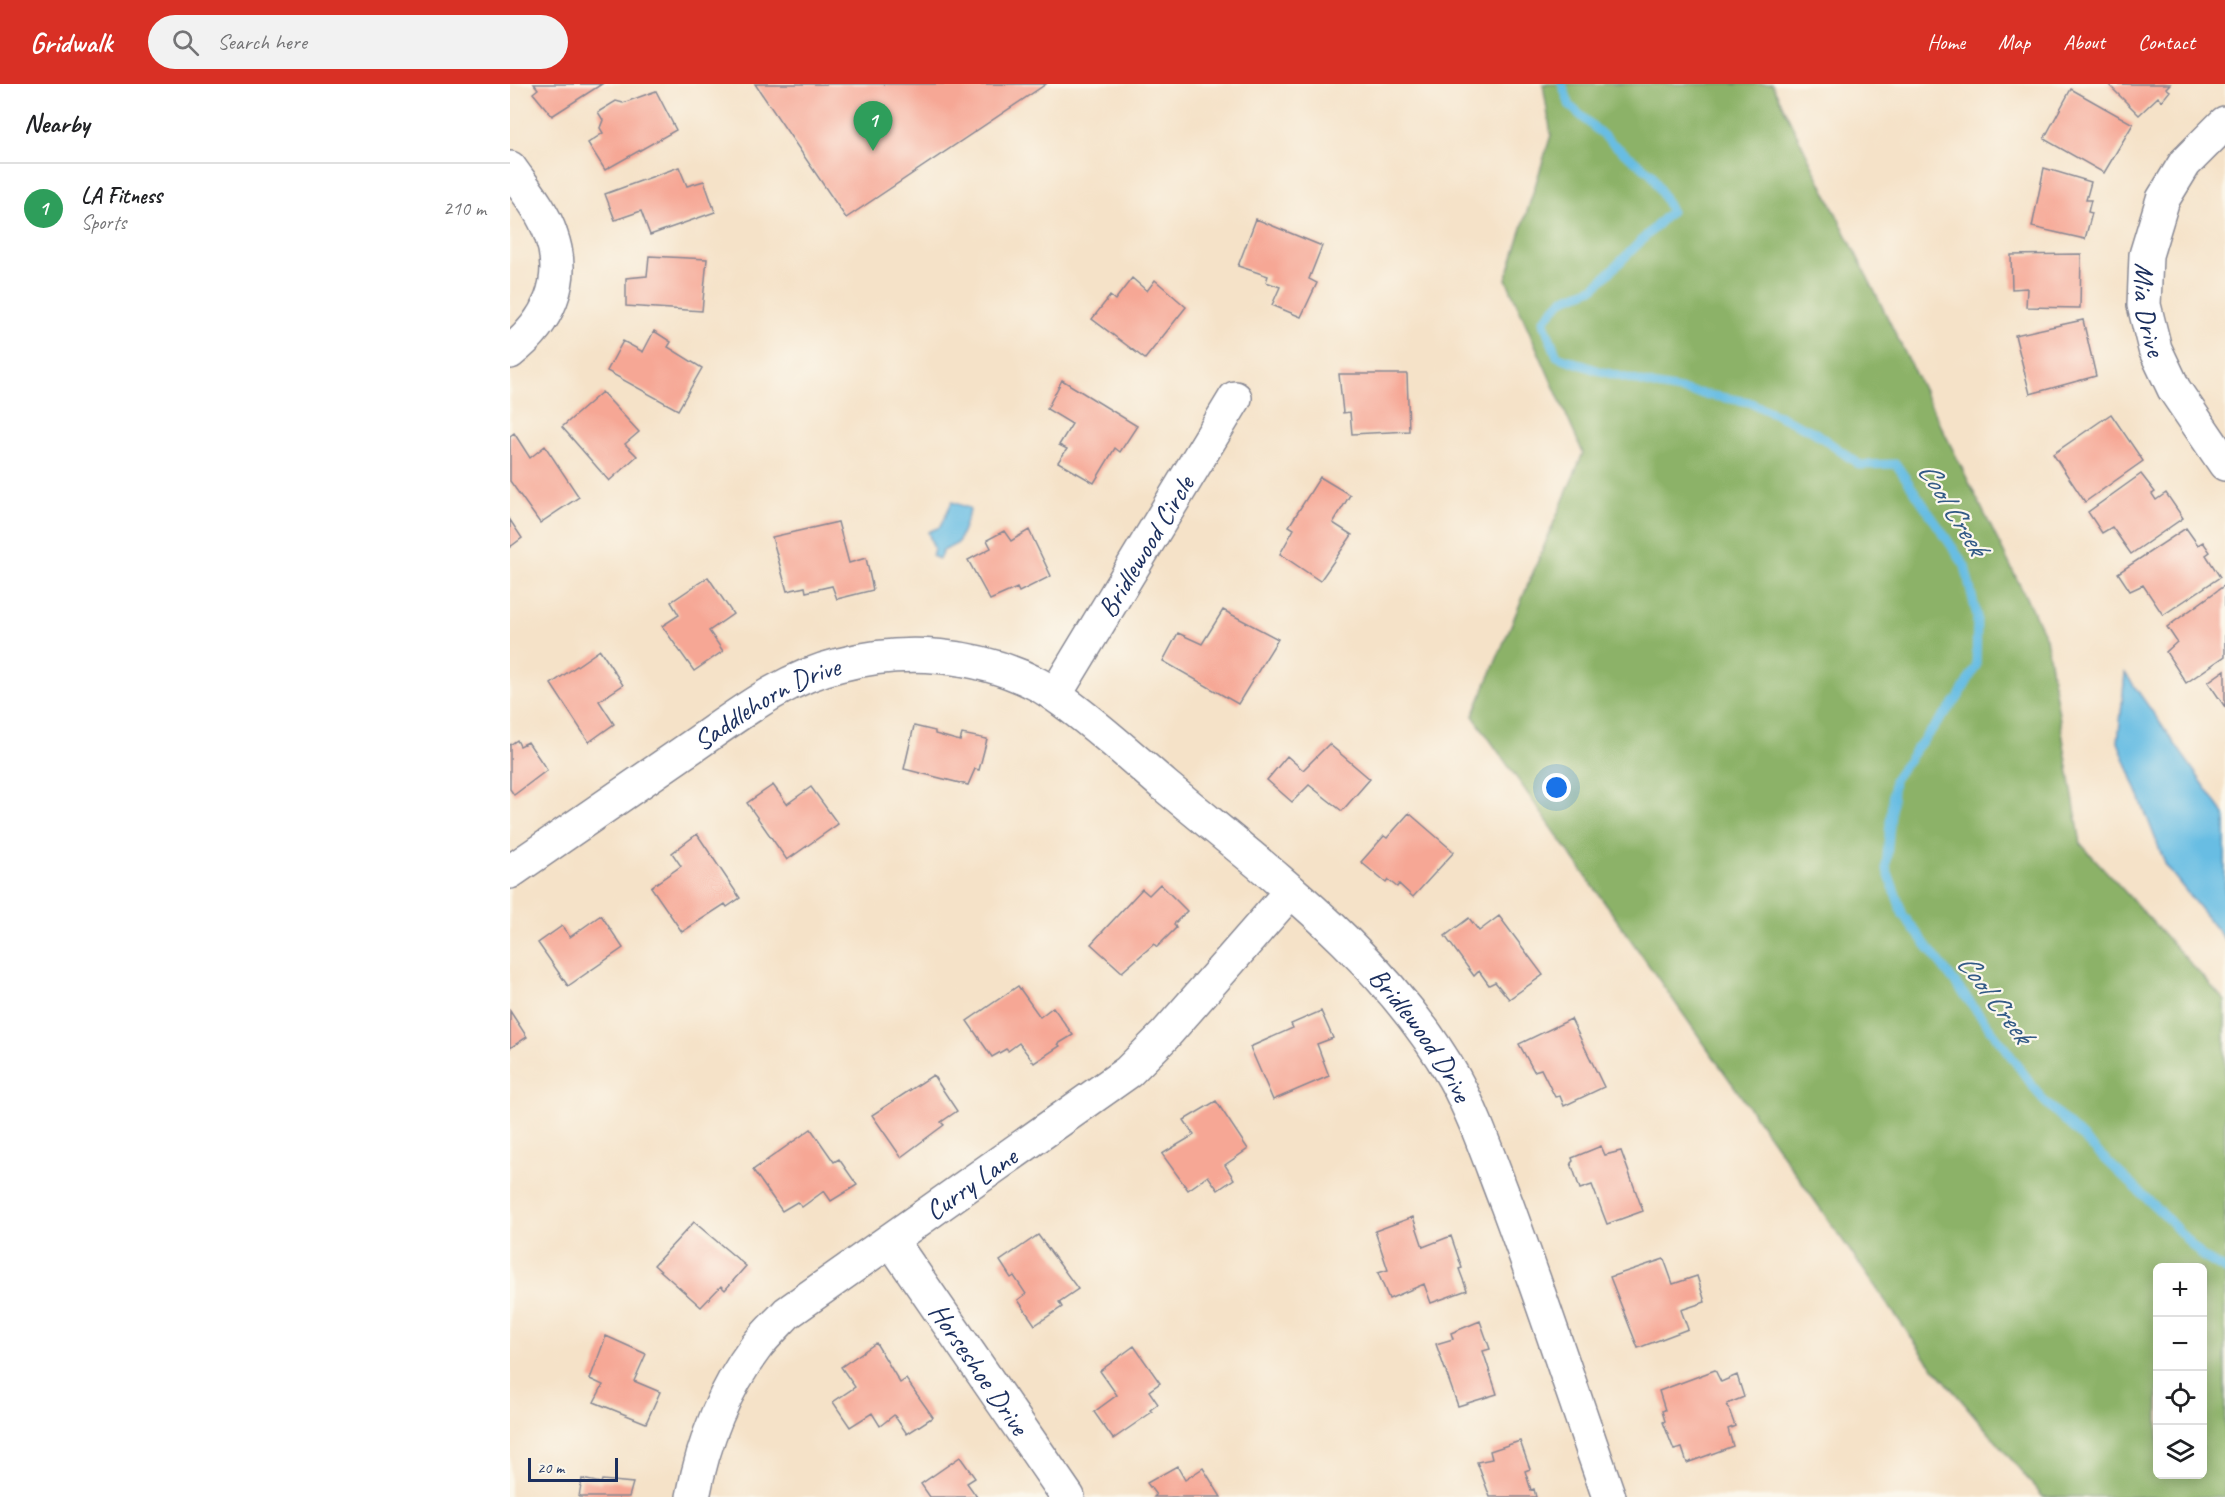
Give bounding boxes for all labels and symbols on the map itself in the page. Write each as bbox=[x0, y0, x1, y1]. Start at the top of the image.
pin: 1 bbox=[854, 101, 892, 151]
street label: Mia Drive bbox=[2126, 262, 2174, 364]
water label: Cool Creek bbox=[1909, 454, 2000, 567]
street label: Bridlewood Circle bbox=[1089, 468, 1203, 624]
street label: Saddlehorn Drive bbox=[686, 648, 845, 759]
your location bbox=[1542, 773, 1571, 802]
water label: Cool Creek bbox=[1949, 945, 2045, 1056]
street label: Bridlewood Drive bbox=[1361, 960, 1481, 1109]
street label: Curry Lane bbox=[918, 1138, 1025, 1228]
street label: Horseshoe Drive bbox=[921, 1296, 1038, 1443]
scale bar bbox=[528, 1455, 618, 1482]

